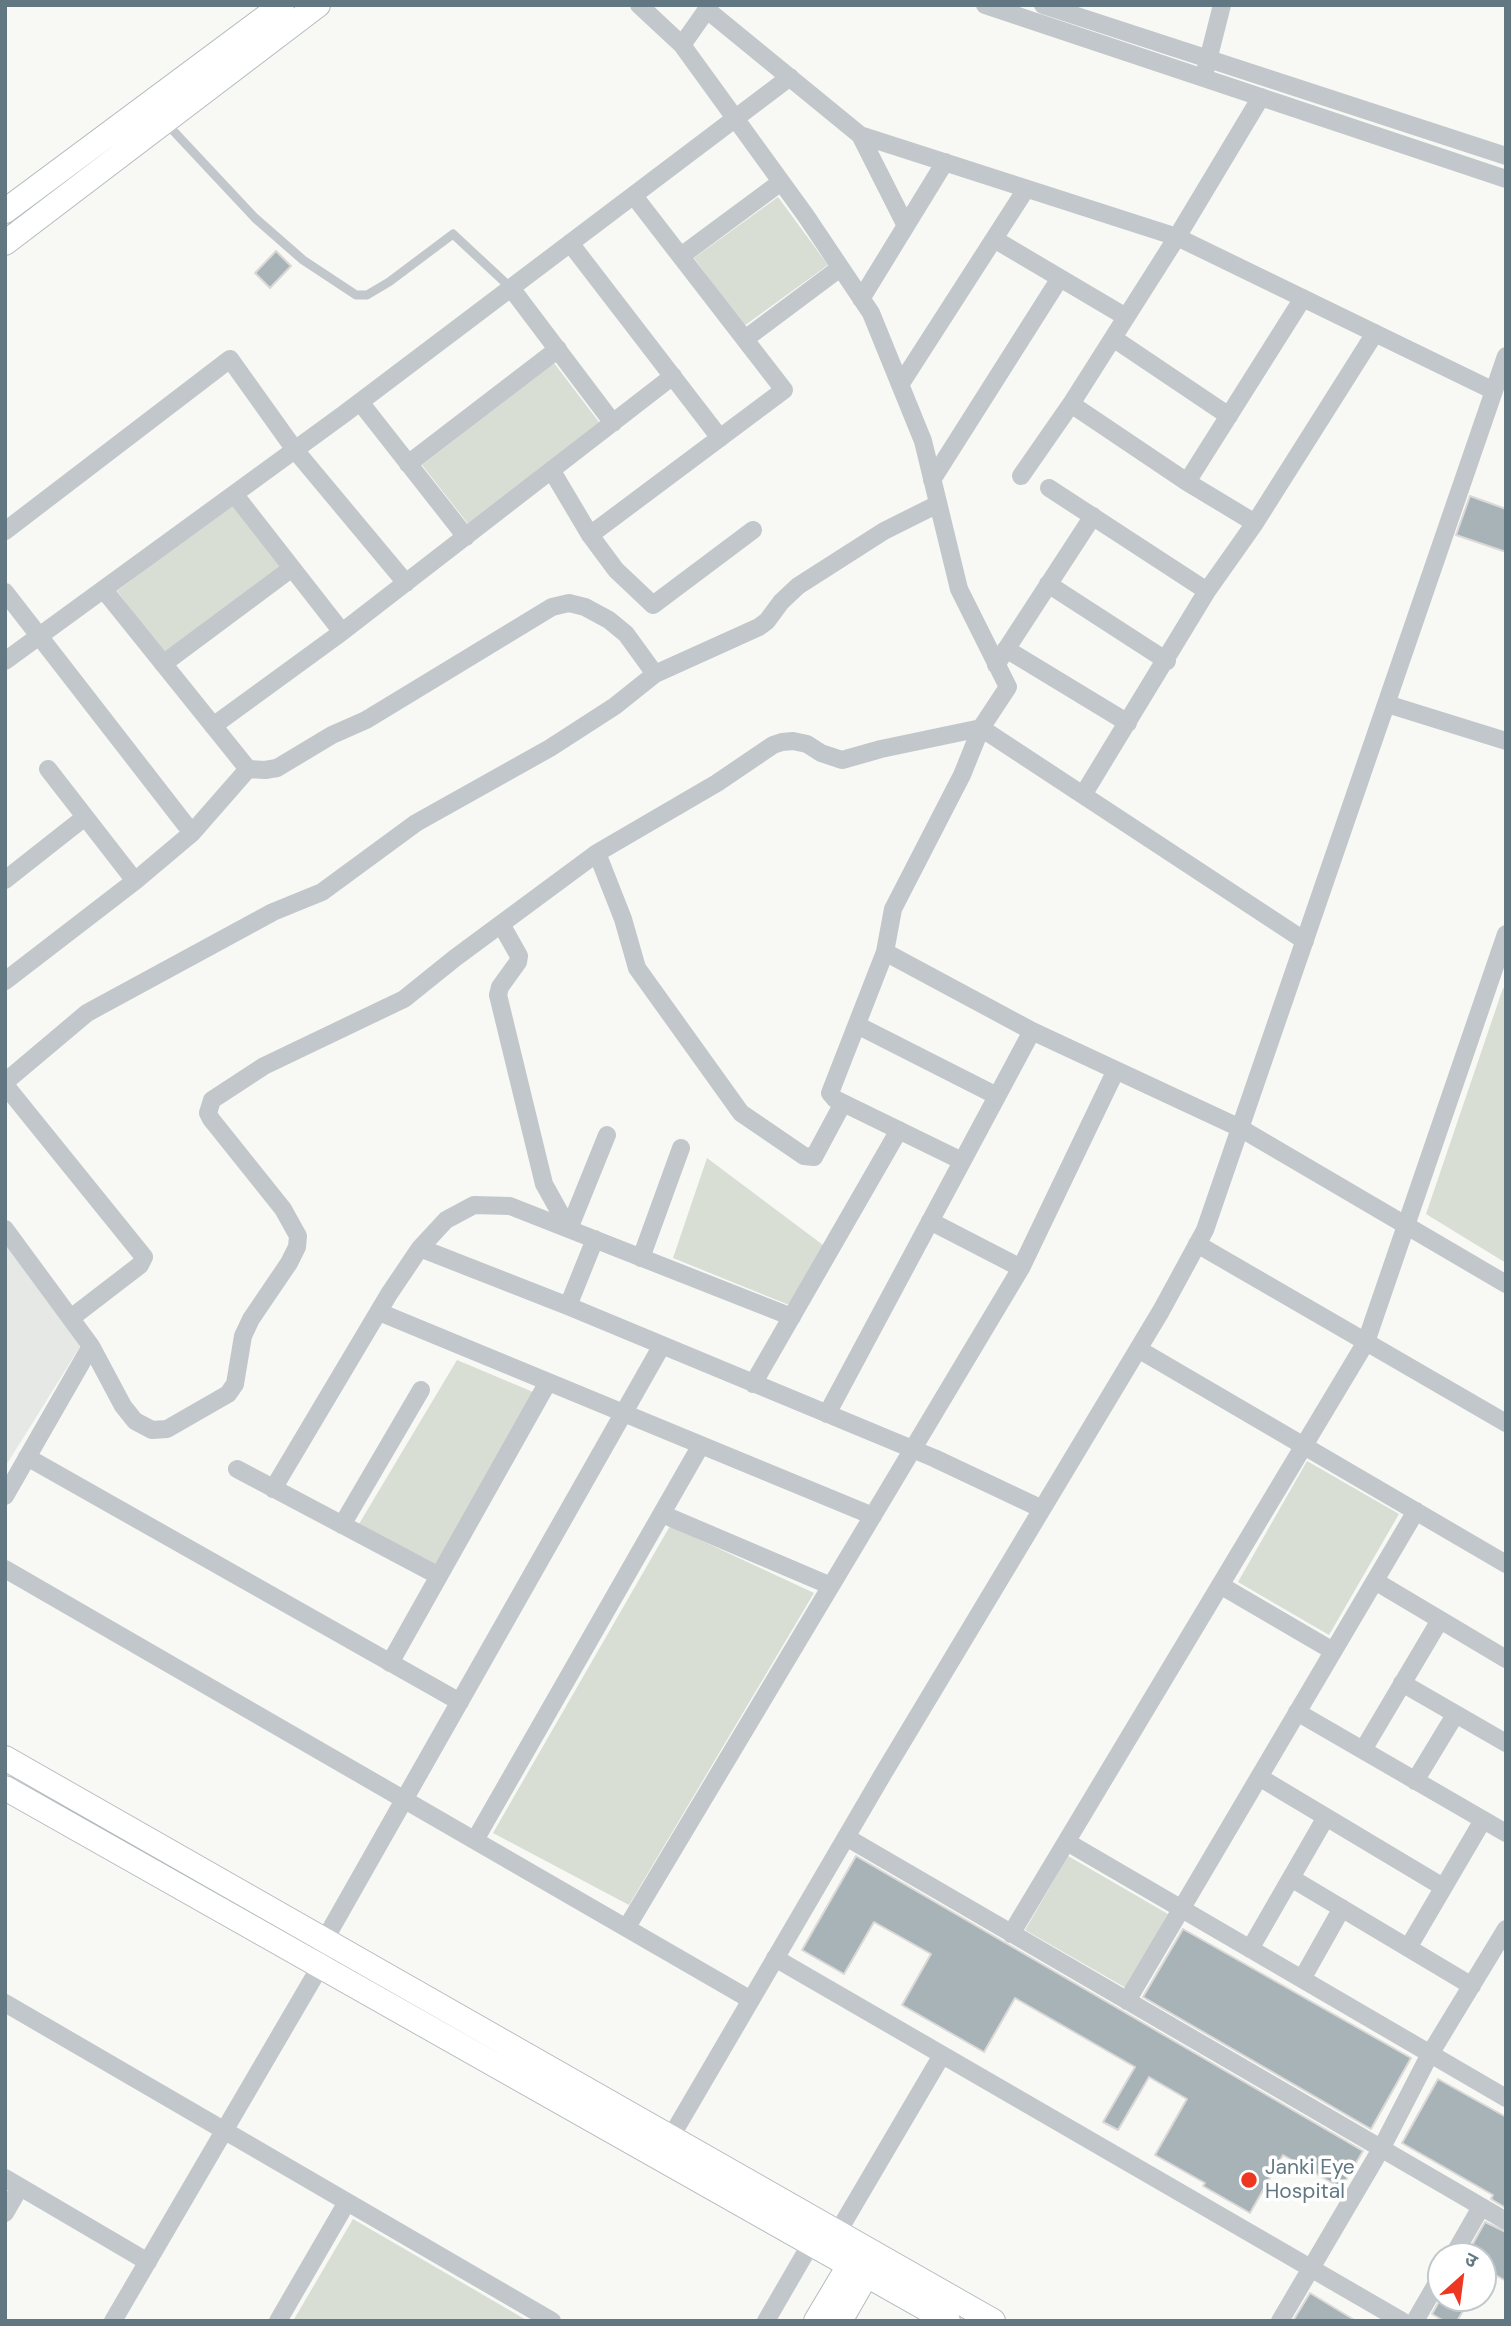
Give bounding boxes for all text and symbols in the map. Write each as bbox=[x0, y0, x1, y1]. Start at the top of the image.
place label: Janki Eye Hospital bbox=[1265, 2155, 1355, 2205]
marker: Janki Eye Hospital bbox=[1239, 2170, 1259, 2190]
north arrow bbox=[1427, 2242, 1497, 2312]
text: उ bbox=[1460, 2246, 1482, 2273]

